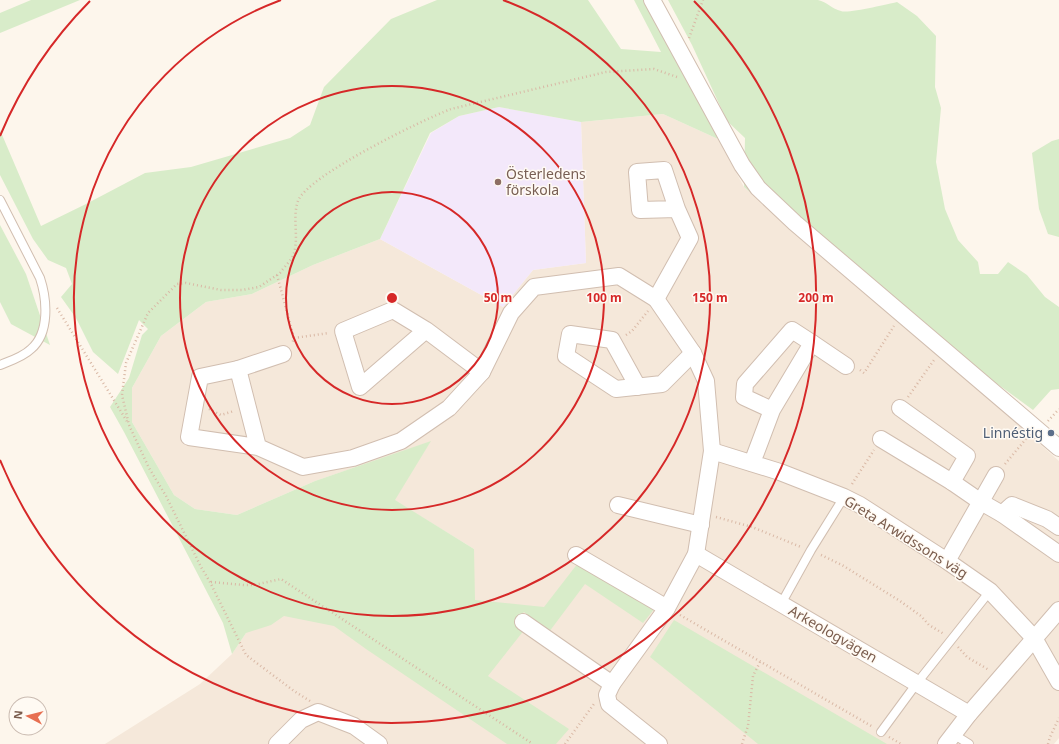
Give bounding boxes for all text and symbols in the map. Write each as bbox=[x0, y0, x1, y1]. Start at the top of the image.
place label: Österledens förskola bbox=[506, 164, 586, 199]
marker: Österledens förskola bbox=[493, 177, 503, 187]
text: 50 m bbox=[484, 289, 512, 306]
text: 100 m bbox=[586, 289, 622, 306]
text: 150 m bbox=[692, 289, 728, 306]
text: 200 m bbox=[798, 289, 834, 306]
centre of rings bbox=[385, 291, 399, 305]
place label: Linnéstig bbox=[983, 423, 1043, 442]
marker: Linnéstig bbox=[1046, 428, 1056, 438]
street label: Greta Arwidssons väg bbox=[841, 491, 972, 582]
street label: Arkeologvägen bbox=[785, 600, 881, 667]
north arrow bbox=[8, 696, 48, 736]
text: N bbox=[10, 709, 26, 720]

